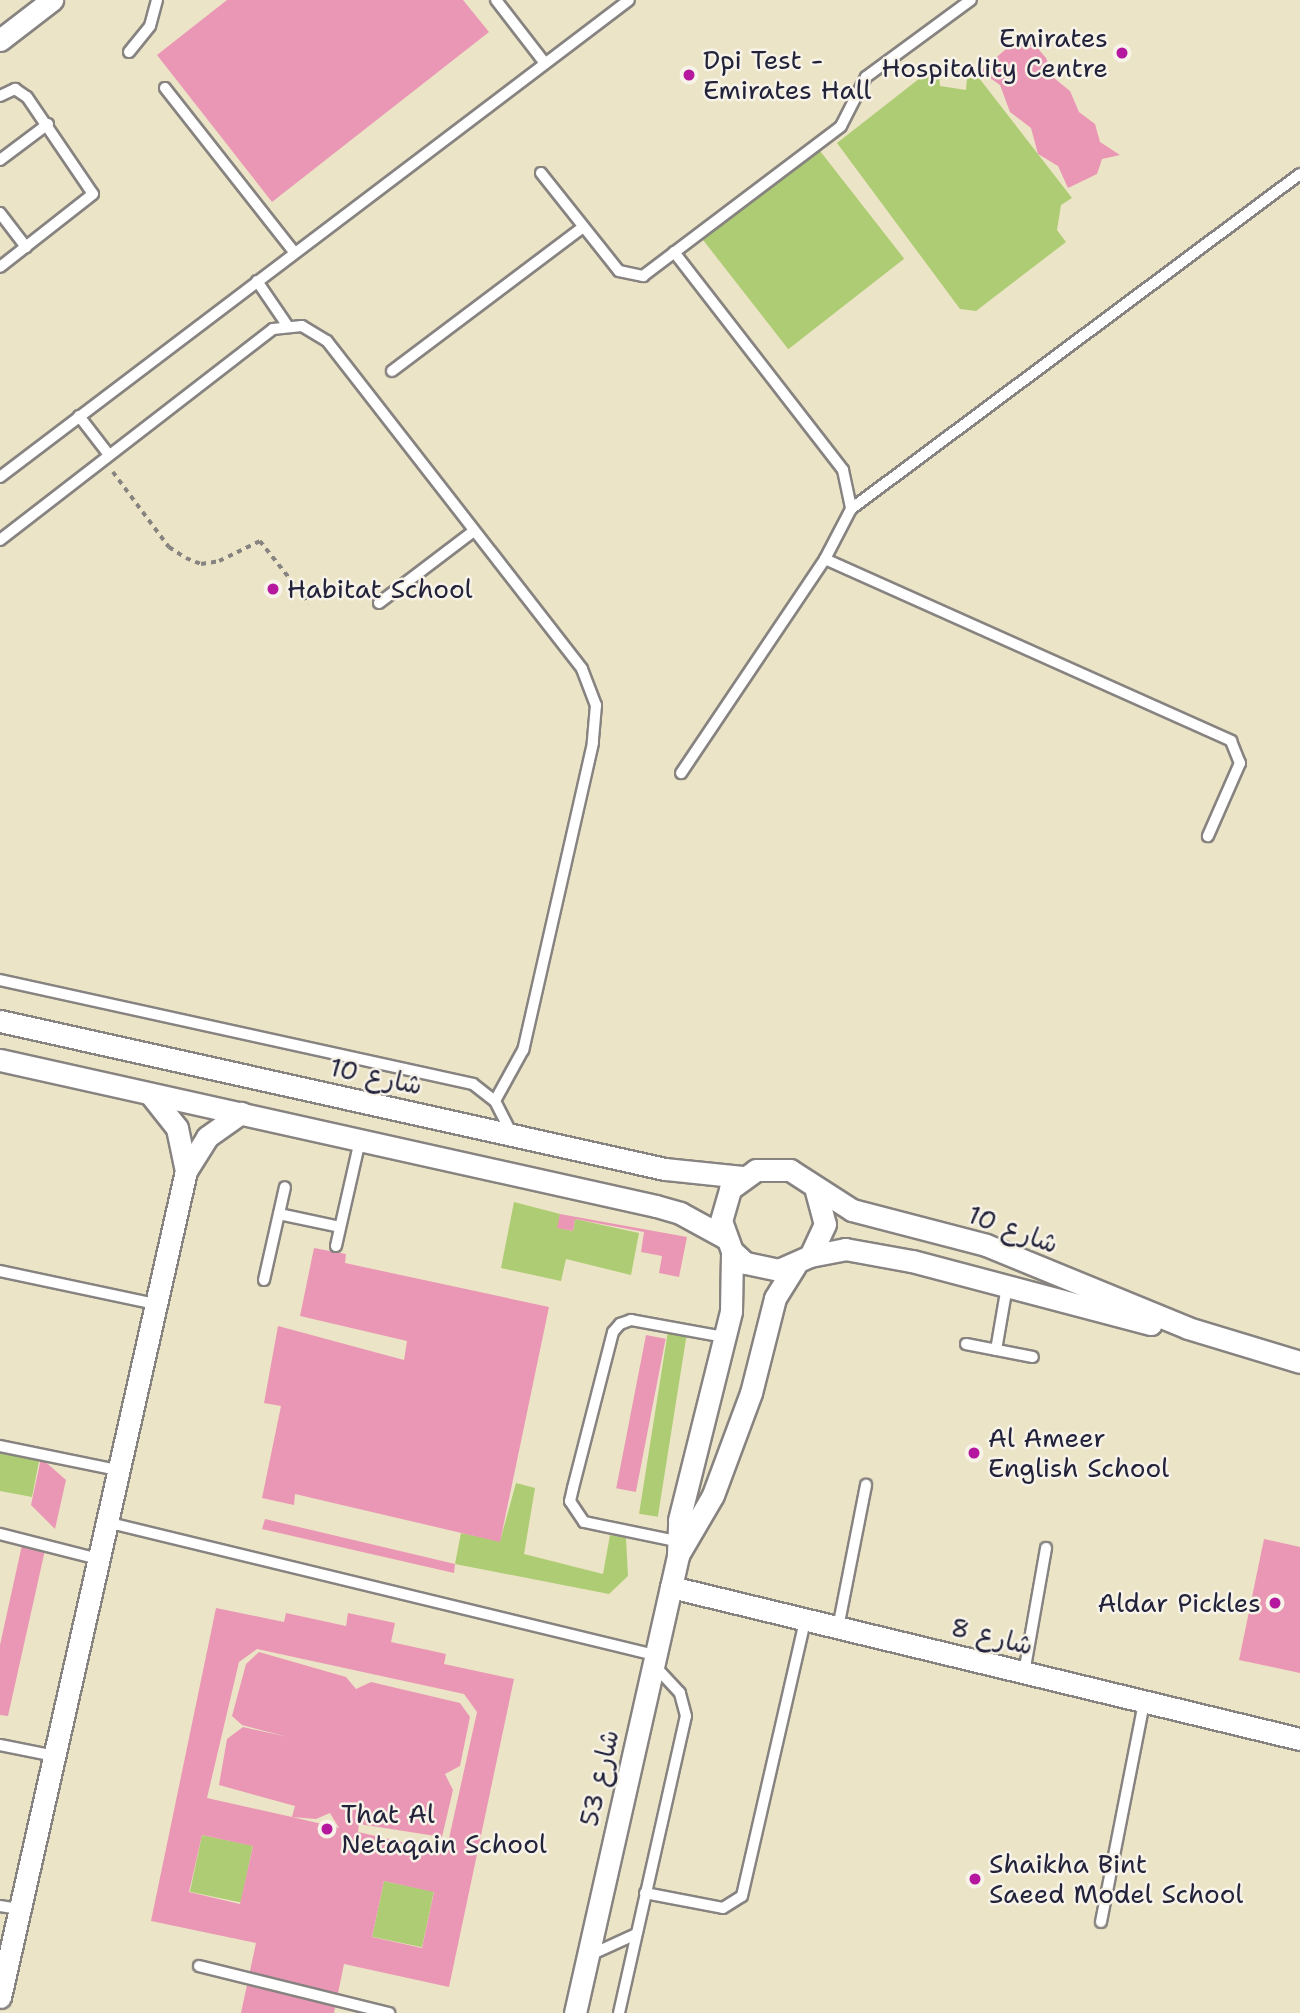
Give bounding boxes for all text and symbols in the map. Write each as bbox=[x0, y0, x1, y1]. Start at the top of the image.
place label: Emirates Hospitality Centre bbox=[881, 22, 1108, 84]
place label: Dpi Test - Emirates Hall bbox=[703, 44, 871, 106]
marker: Emirates Hospitality Centre bbox=[1114, 45, 1130, 61]
marker: Dpi Test - Emirates Hall bbox=[681, 67, 697, 83]
place label: Habitat School bbox=[287, 573, 473, 605]
marker: Habitat School bbox=[265, 581, 281, 597]
street label: شارع 10 bbox=[327, 1051, 425, 1101]
street label: شارع 10 bbox=[964, 1198, 1062, 1260]
place label: Al Ameer English School bbox=[988, 1422, 1169, 1484]
marker: Al Ameer English School bbox=[966, 1445, 982, 1461]
place label: Aldar Pickles bbox=[1097, 1587, 1261, 1619]
marker: Aldar Pickles bbox=[1267, 1595, 1283, 1611]
street label: شارع 8 bbox=[948, 1611, 1036, 1661]
street label: شارع 53 bbox=[573, 1727, 625, 1829]
place label: That Al Netaqain School bbox=[341, 1798, 547, 1860]
marker: That Al Netaqain School bbox=[319, 1821, 335, 1837]
place label: Shaikha Bint Saeed Model School bbox=[989, 1848, 1243, 1910]
marker: Shaikha Bint Saeed Model School bbox=[967, 1871, 983, 1887]

